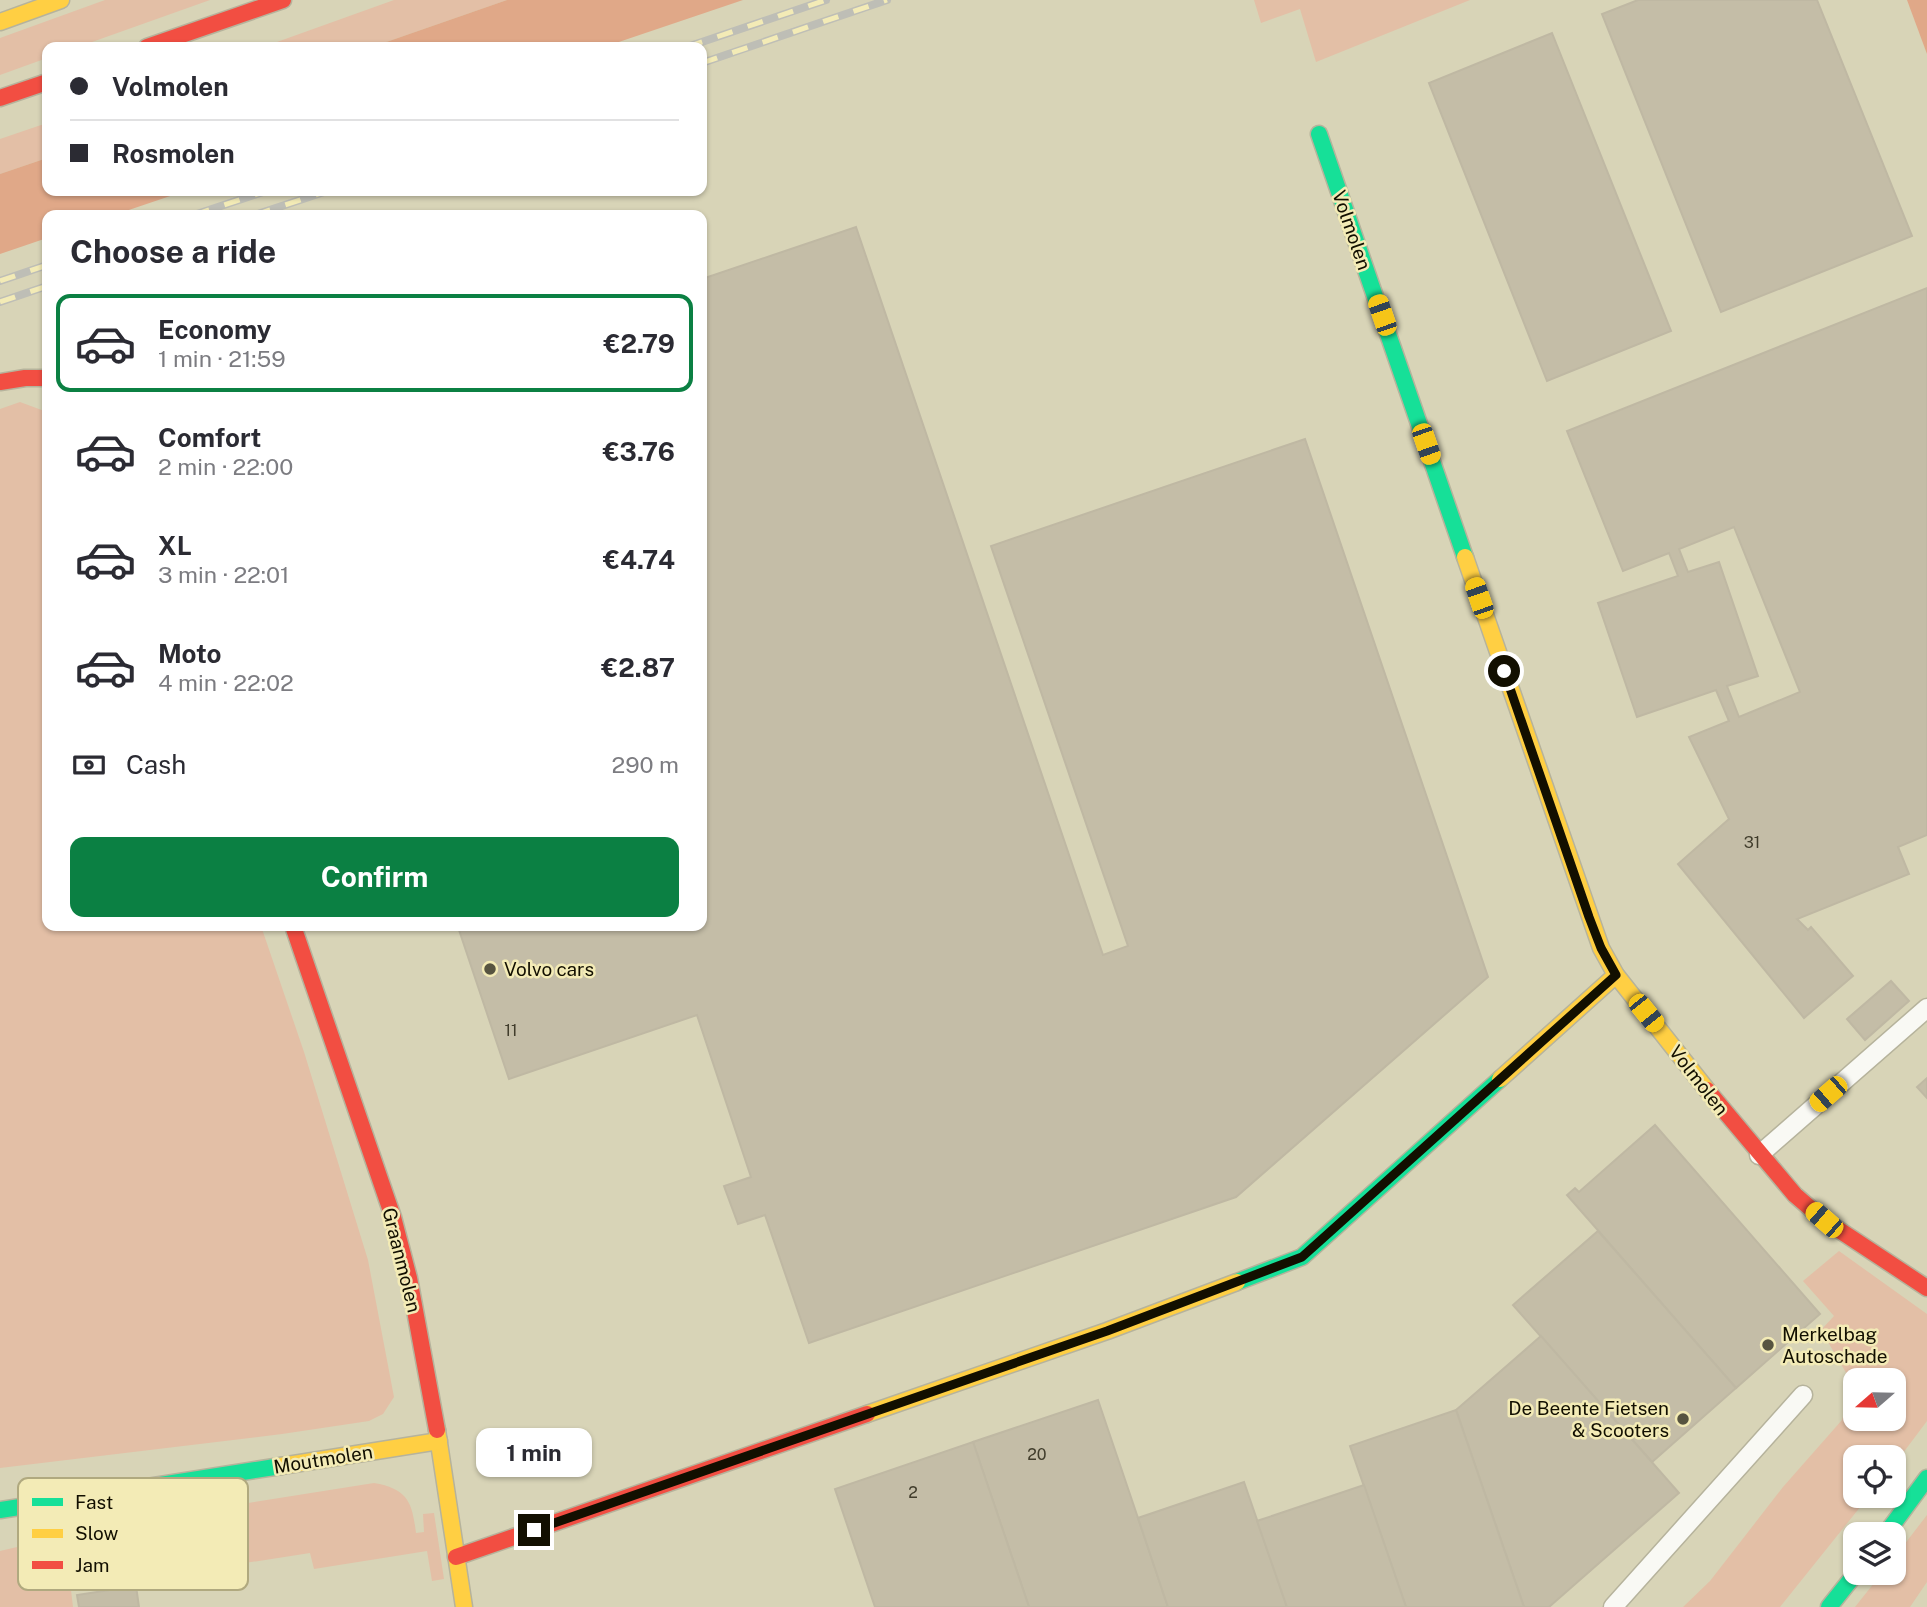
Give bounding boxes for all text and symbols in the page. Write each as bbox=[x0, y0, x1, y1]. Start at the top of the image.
text: Volmolen bbox=[112, 71, 229, 102]
text: Rosmolen bbox=[112, 138, 235, 169]
street label: Volmolen bbox=[1328, 187, 1376, 273]
text: Choose a ride bbox=[70, 233, 276, 270]
car bbox=[1366, 292, 1399, 338]
icon: car bbox=[74, 312, 137, 375]
text: Economy bbox=[158, 314, 271, 345]
text: €2.79 bbox=[604, 328, 675, 359]
text: 1 min · 21:59 bbox=[158, 345, 286, 372]
icon: car bbox=[74, 420, 137, 483]
car bbox=[1410, 421, 1443, 467]
text: Comfort bbox=[158, 422, 261, 453]
text: €3.76 bbox=[603, 436, 675, 467]
text: 2 min · 22:00 bbox=[158, 453, 293, 480]
icon: car bbox=[74, 528, 137, 591]
text: XL bbox=[158, 530, 192, 561]
text: €4.74 bbox=[603, 544, 675, 575]
text: 3 min · 22:01 bbox=[158, 561, 289, 588]
car bbox=[1463, 575, 1496, 621]
icon: car bbox=[74, 636, 137, 699]
text: Moto bbox=[158, 638, 221, 669]
text: €2.87 bbox=[601, 652, 675, 683]
route start bbox=[1488, 655, 1520, 687]
text: 4 min · 22:02 bbox=[158, 669, 294, 696]
icon: cash bbox=[70, 746, 108, 784]
text: Cash bbox=[126, 749, 186, 780]
text: 290 m bbox=[612, 751, 679, 778]
house number: 31 bbox=[1744, 833, 1760, 852]
button: Confirm bbox=[70, 837, 679, 917]
place label: Volvo cars bbox=[504, 958, 594, 980]
marker: Volvo cars bbox=[482, 961, 498, 977]
car bbox=[1625, 990, 1668, 1036]
house number: 11 bbox=[504, 1021, 518, 1040]
street label: Volmolen bbox=[1665, 1041, 1733, 1119]
car bbox=[1806, 1072, 1851, 1116]
car bbox=[1802, 1198, 1847, 1242]
street label: Graanmolen bbox=[378, 1205, 426, 1315]
place label: Merkelbag Autoschade bbox=[1782, 1323, 1888, 1367]
marker: Merkelbag Autoschade bbox=[1760, 1337, 1776, 1353]
north arrow bbox=[1843, 1368, 1906, 1432]
map controls bbox=[1843, 1368, 1906, 1585]
place label: De Beente Fietsen & Scooters bbox=[1508, 1397, 1669, 1441]
marker: De Beente Fietsen & Scooters bbox=[1675, 1411, 1691, 1427]
callout: 1 min bbox=[476, 1428, 592, 1478]
text: 1 min bbox=[506, 1439, 562, 1466]
street label: Moutmolen bbox=[272, 1440, 374, 1478]
house number: 20 bbox=[1027, 1445, 1047, 1464]
button: locate bbox=[1843, 1445, 1906, 1508]
legend bbox=[18, 1478, 248, 1590]
house number: 2 bbox=[908, 1483, 918, 1502]
text: Fast bbox=[75, 1491, 113, 1513]
route end bbox=[518, 1514, 550, 1546]
text: Slow bbox=[75, 1522, 119, 1544]
button: layers bbox=[1843, 1522, 1906, 1585]
text: Jam bbox=[75, 1554, 109, 1576]

